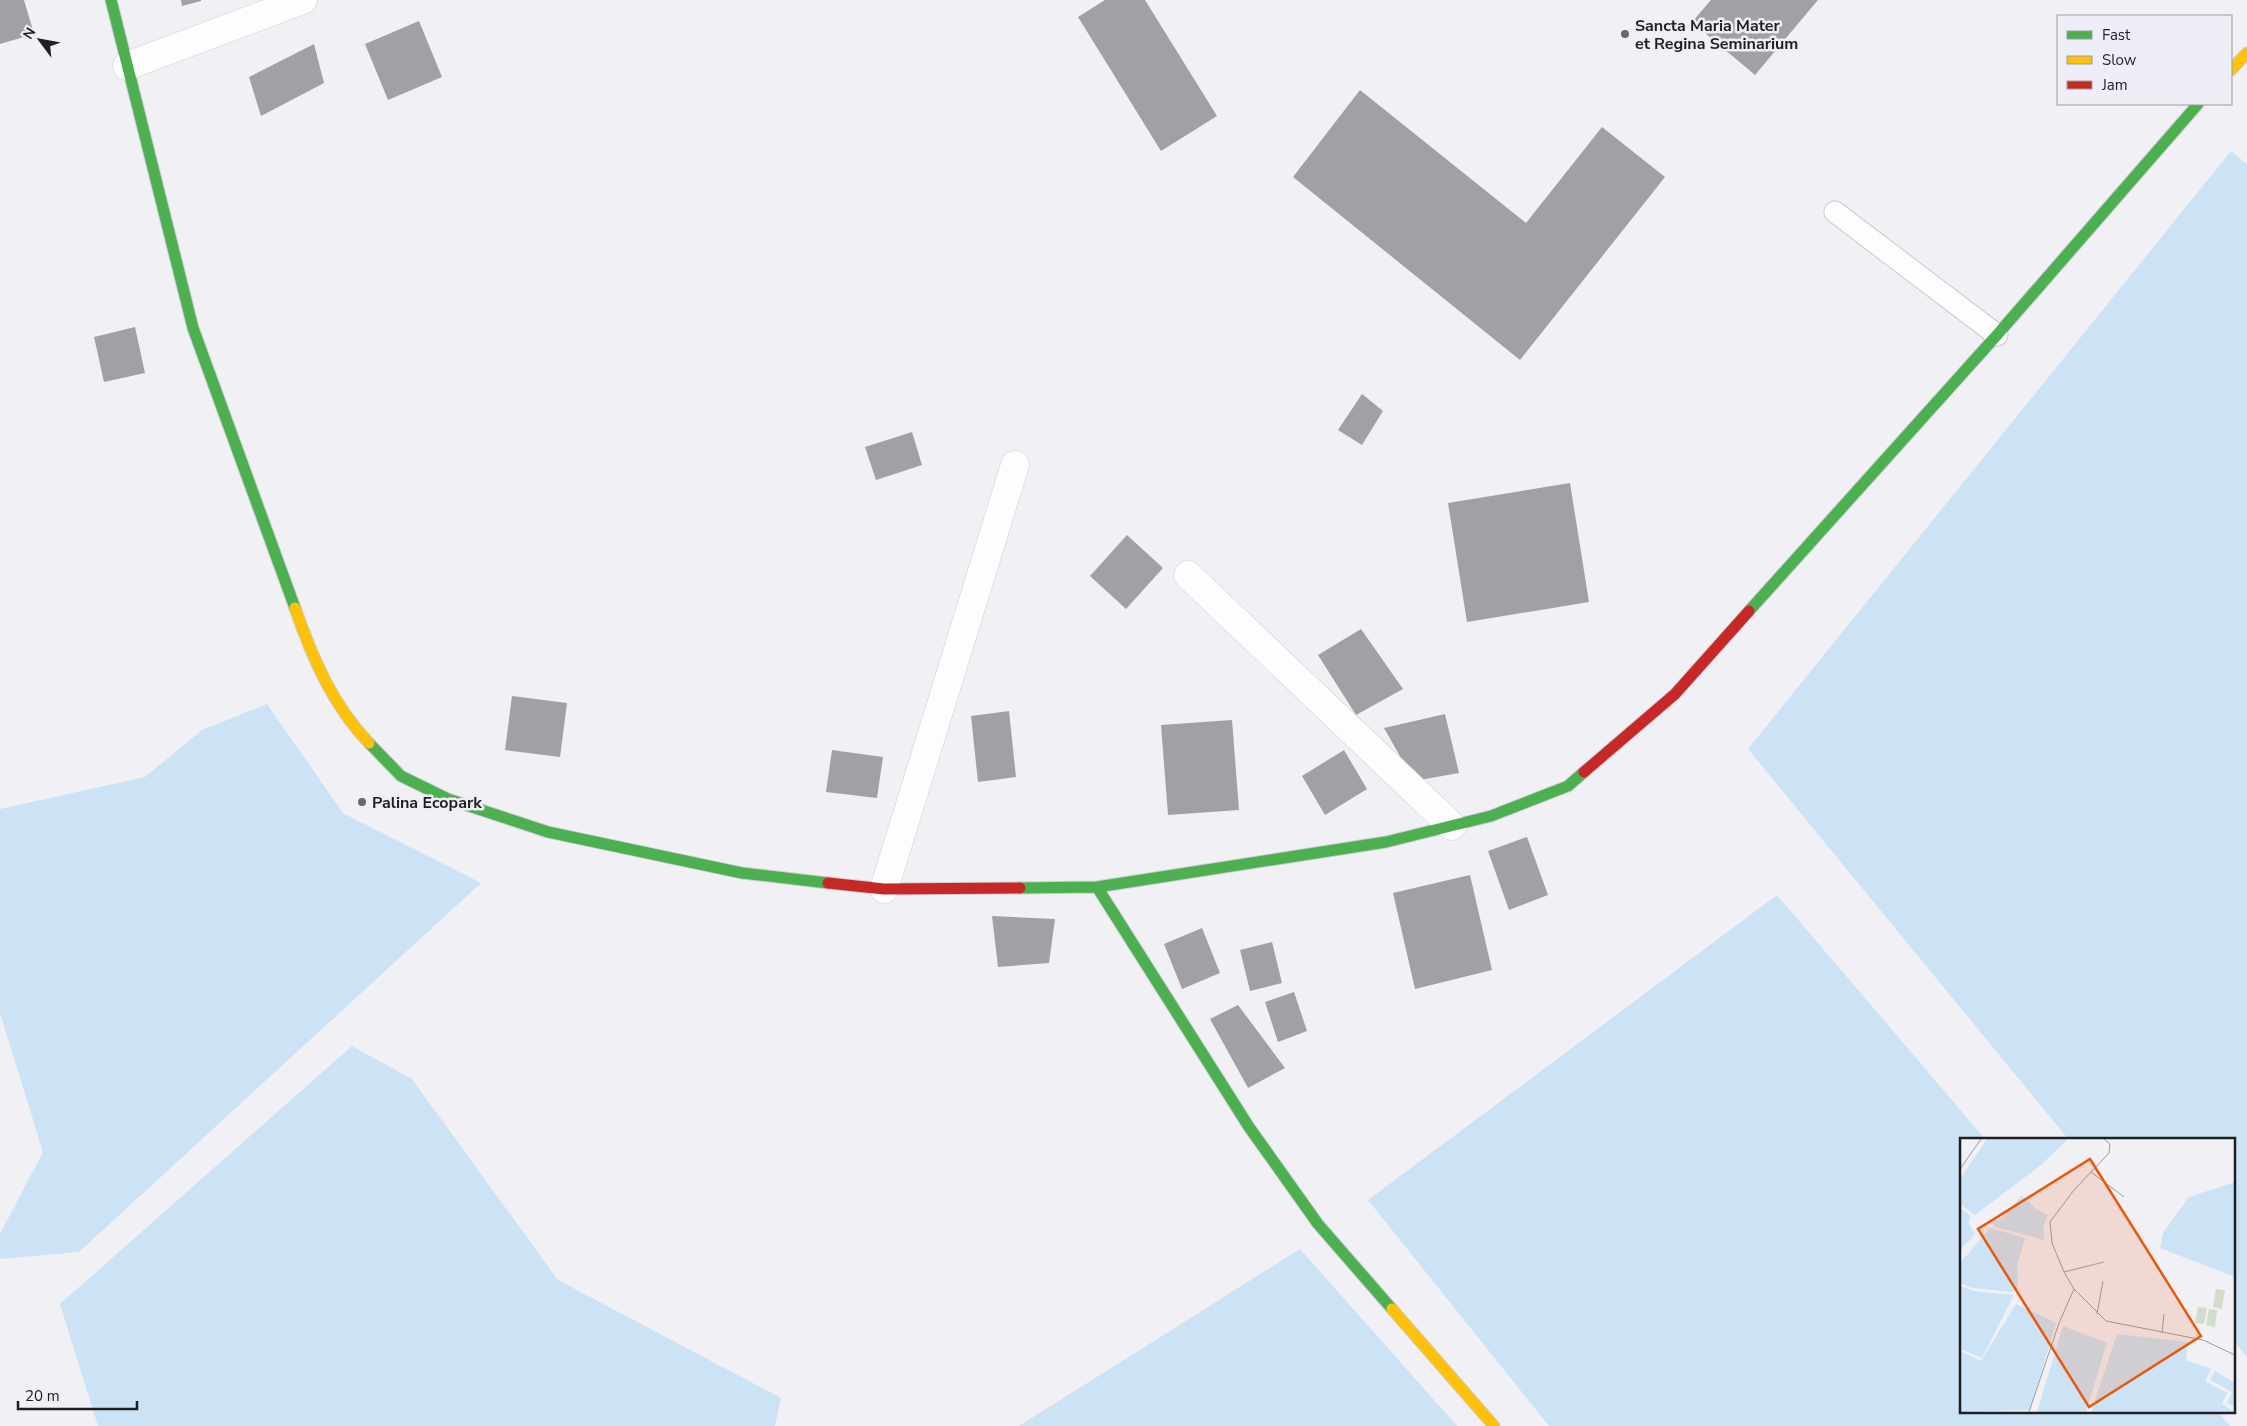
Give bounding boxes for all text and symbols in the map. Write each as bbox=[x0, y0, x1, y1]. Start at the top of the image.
north arrow bbox=[15, 15, 65, 65]
place label: Sancta Maria Mater et Regina Seminarium bbox=[1635, 15, 1798, 55]
legend bbox=[2057, 15, 2232, 105]
text: N bbox=[19, 24, 40, 43]
text: Fast bbox=[2102, 25, 2131, 45]
marker: Sancta Maria Mater et Regina Seminarium bbox=[1619, 28, 1631, 40]
text: Slow bbox=[2102, 50, 2137, 70]
text: Jam bbox=[2101, 75, 2128, 95]
place label: Palina Ecopark bbox=[372, 792, 482, 814]
marker: Palina Ecopark bbox=[356, 796, 368, 808]
inset map bbox=[1960, 1138, 2234, 1414]
scale bar bbox=[18, 1378, 136, 1410]
text: 20 m bbox=[25, 1386, 60, 1406]

